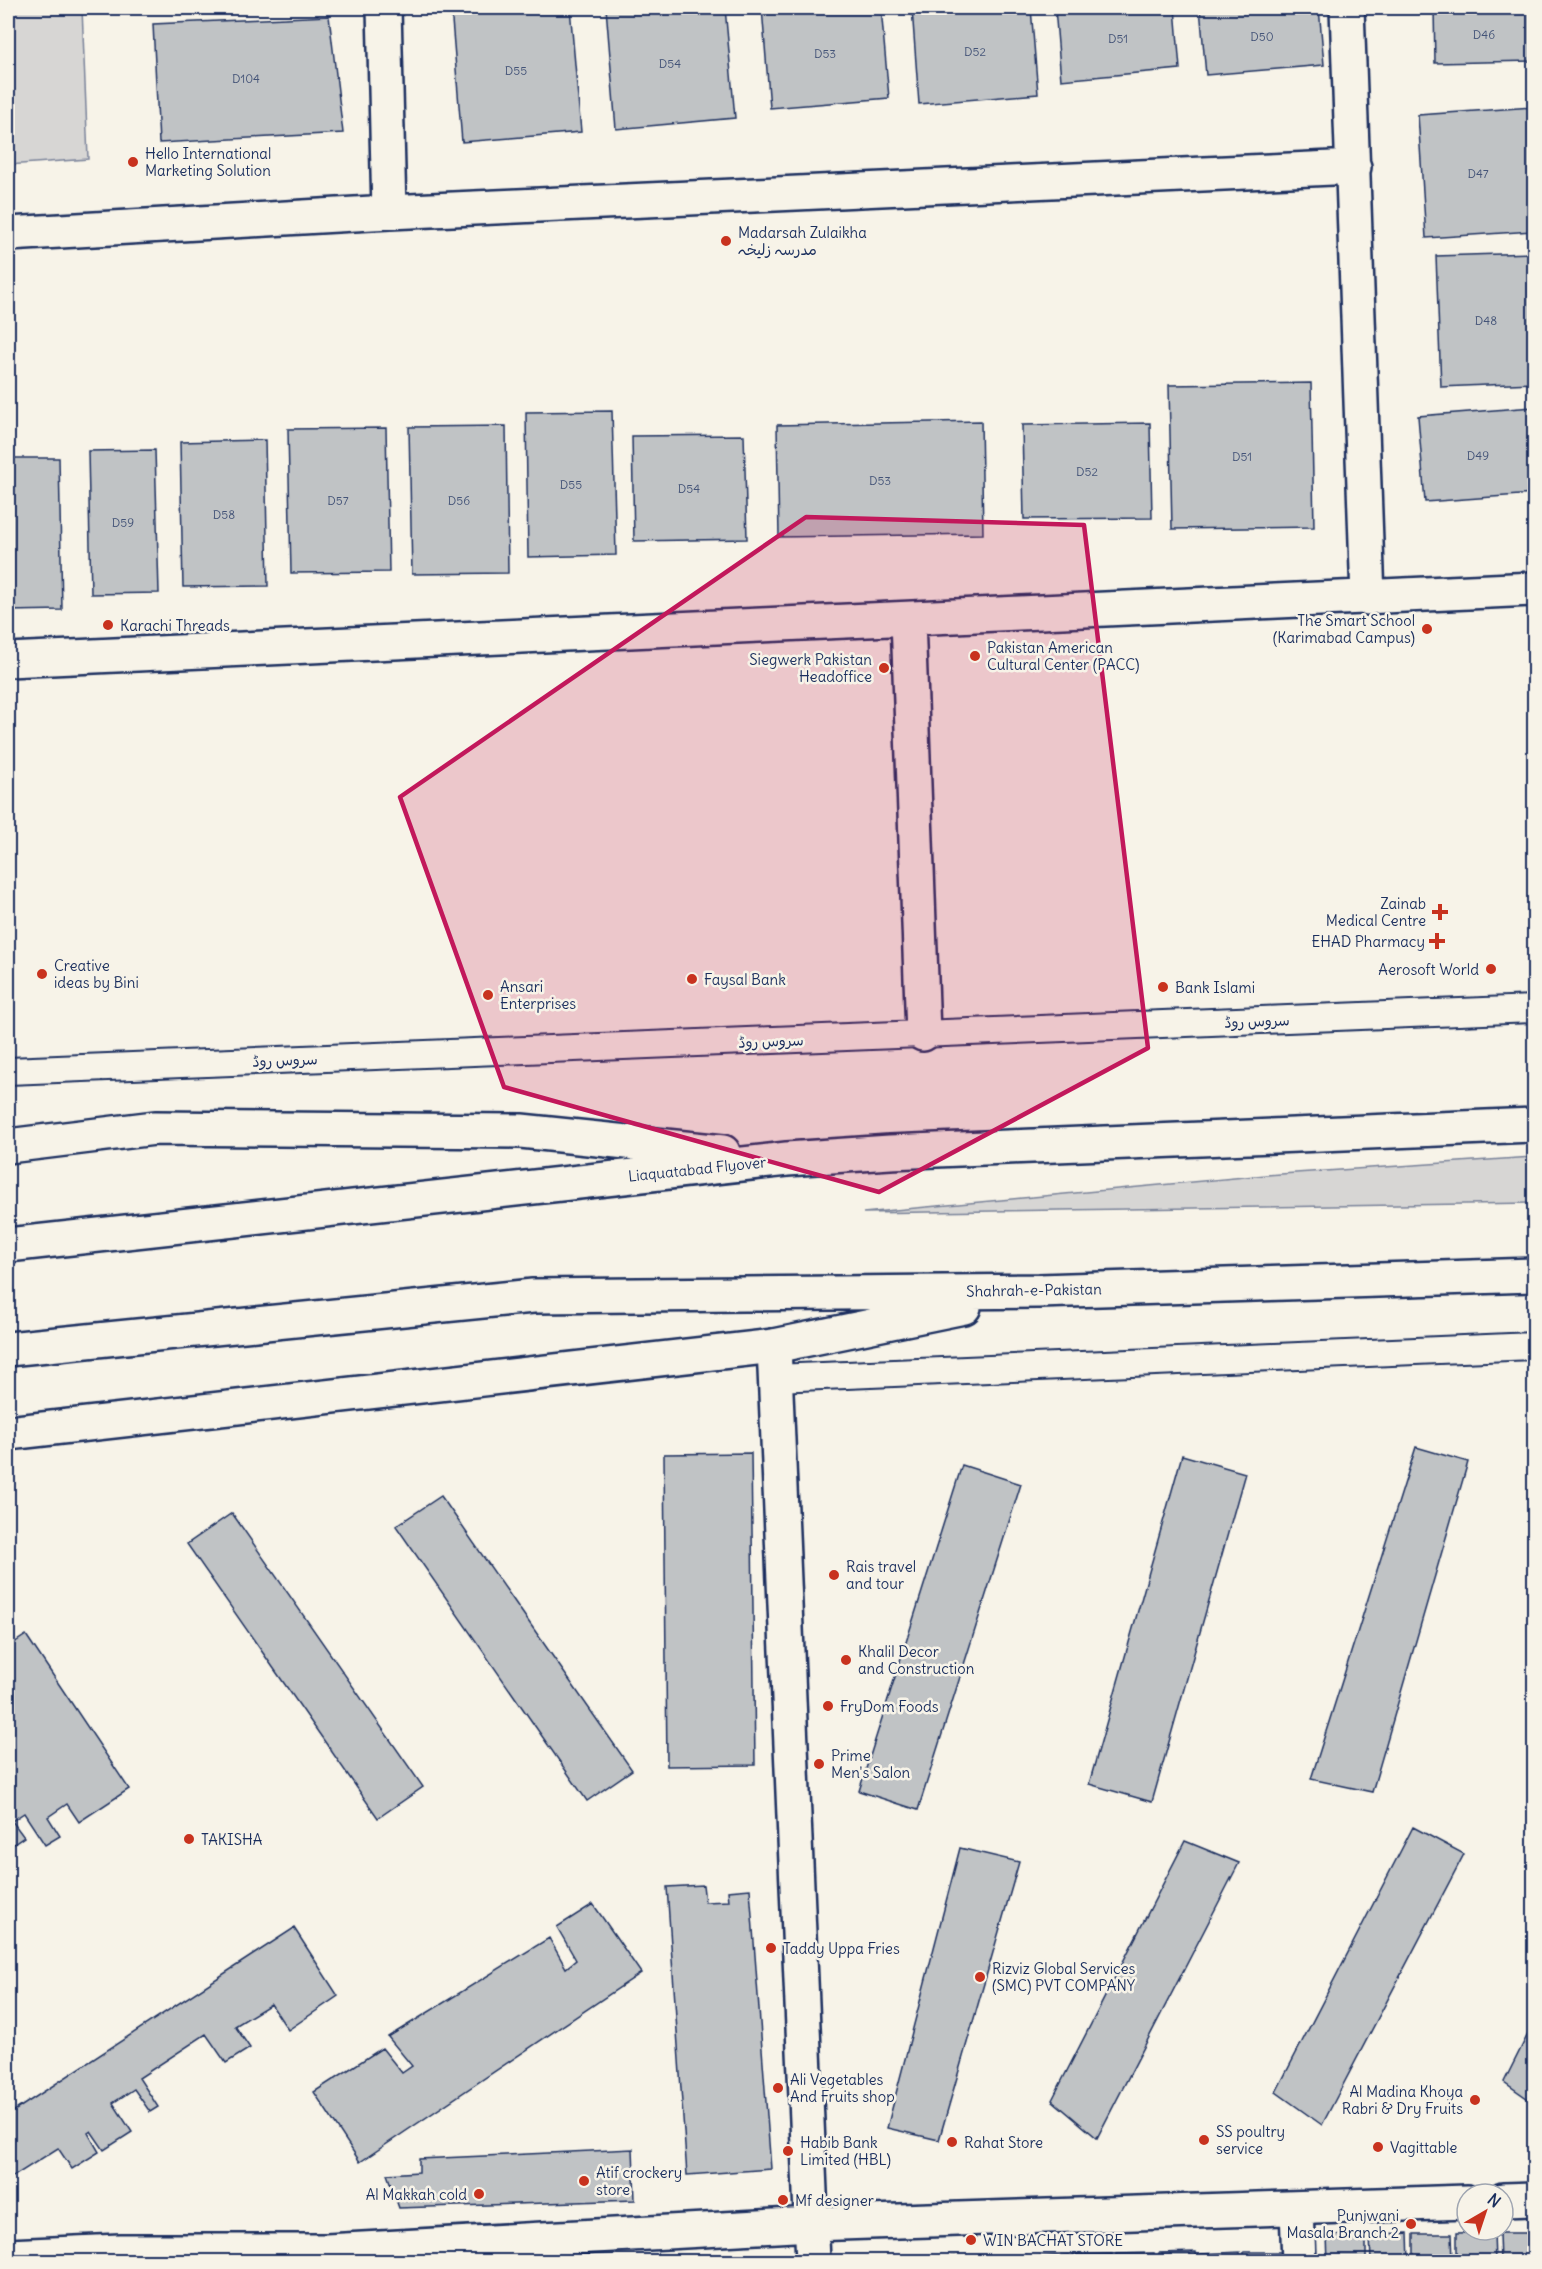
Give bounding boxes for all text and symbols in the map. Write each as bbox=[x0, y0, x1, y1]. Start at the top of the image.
house number: D46 bbox=[1473, 27, 1495, 42]
house number: D50 bbox=[1250, 29, 1274, 44]
house number: D51 bbox=[1108, 31, 1128, 46]
house number: D52 bbox=[964, 44, 986, 59]
house number: D53 bbox=[814, 46, 836, 61]
house number: D54 bbox=[659, 56, 681, 71]
house number: D55 bbox=[505, 63, 527, 78]
house number: D104 bbox=[232, 71, 260, 86]
place label: Hello International Marketing Solution bbox=[145, 144, 271, 180]
marker: Hello International Marketing Solution bbox=[126, 155, 140, 169]
house number: D47 bbox=[1467, 166, 1489, 181]
place label: Madarsah Zulaikha مدرسہ زلیخہ bbox=[738, 223, 867, 259]
marker: Madarsah Zulaikha مدرسہ زلیخہ bbox=[719, 234, 733, 248]
house number: D48 bbox=[1475, 313, 1497, 328]
house number: D49 bbox=[1467, 448, 1489, 463]
house number: D51 bbox=[1232, 449, 1252, 464]
house number: D52 bbox=[1076, 464, 1098, 479]
house number: D53 bbox=[869, 473, 891, 488]
house number: D55 bbox=[560, 477, 582, 492]
house number: D54 bbox=[678, 481, 700, 496]
house number: D57 bbox=[327, 493, 349, 508]
house number: D56 bbox=[448, 493, 470, 508]
house number: D58 bbox=[213, 507, 235, 522]
house number: D59 bbox=[112, 515, 134, 530]
place label: The Smart School (Karimabad Campus) bbox=[1273, 611, 1415, 647]
place label: Karachi Threads bbox=[120, 616, 230, 635]
marker: Karachi Threads bbox=[101, 618, 115, 632]
marker: The Smart School (Karimabad Campus) bbox=[1420, 622, 1434, 636]
place label: Pakistan American Cultural Center (PACC) bbox=[987, 638, 1140, 674]
marker: Pakistan American Cultural Center (PACC) bbox=[968, 649, 982, 663]
place label: Siegwerk Pakistan Headoffice bbox=[749, 650, 872, 686]
marker: Siegwerk Pakistan Headoffice bbox=[877, 661, 891, 675]
place label: Zainab Medical Centre bbox=[1326, 894, 1426, 930]
marker: Zainab Medical Centre bbox=[1431, 903, 1449, 921]
place label: EHAD Pharmacy bbox=[1312, 932, 1425, 951]
marker: EHAD Pharmacy bbox=[1430, 934, 1444, 948]
place label: Creative ideas by Bini bbox=[54, 956, 139, 992]
place label: Aerosoft World bbox=[1378, 960, 1479, 979]
marker: Aerosoft World bbox=[1484, 962, 1498, 976]
marker: Creative ideas by Bini bbox=[35, 967, 49, 981]
place label: Faysal Bank bbox=[704, 970, 786, 989]
marker: Faysal Bank bbox=[685, 972, 699, 986]
place label: Ansari Enterprises bbox=[500, 977, 576, 1013]
place label: Bank Islami bbox=[1175, 978, 1255, 997]
marker: Bank Islami bbox=[1156, 980, 1170, 994]
marker: Ansari Enterprises bbox=[481, 988, 495, 1002]
street label: سروس روڈ bbox=[1224, 1010, 1290, 1032]
street label: سروس روڈ bbox=[738, 1030, 804, 1052]
street label: سروس روڈ bbox=[252, 1049, 318, 1071]
street label: Liaquatabad Flyover bbox=[627, 1152, 767, 1186]
street label: Shahrah-e-Pakistan bbox=[966, 1279, 1102, 1301]
place label: Rais travel and tour bbox=[846, 1557, 916, 1593]
marker: Rais travel and tour bbox=[827, 1568, 841, 1582]
place label: Khalil Decor and Construction bbox=[858, 1642, 975, 1678]
marker: Khalil Decor and Construction bbox=[839, 1653, 853, 1667]
place label: FryDom Foods bbox=[840, 1697, 939, 1716]
marker: FryDom Foods bbox=[821, 1699, 835, 1713]
place label: Prime Men's Salon bbox=[831, 1746, 911, 1782]
marker: Prime Men's Salon bbox=[812, 1757, 826, 1771]
place label: TAKISHA bbox=[201, 1830, 263, 1849]
marker: TAKISHA bbox=[182, 1832, 196, 1846]
place label: Taddy Uppa Fries bbox=[783, 1939, 900, 1958]
marker: Taddy Uppa Fries bbox=[764, 1941, 778, 1955]
place label: Rizviz Global Services (SMC) PVT COMPANY bbox=[992, 1959, 1136, 1995]
marker: Rizviz Global Services (SMC) PVT COMPANY bbox=[973, 1970, 987, 1984]
place label: Ali Vegetables And Fruits shop bbox=[790, 2070, 895, 2106]
marker: Ali Vegetables And Fruits shop bbox=[771, 2081, 785, 2095]
place label: Al Madina Khoya Rabri & Dry Fruits bbox=[1342, 2082, 1463, 2118]
marker: Al Madina Khoya Rabri & Dry Fruits bbox=[1468, 2093, 1482, 2107]
place label: SS poultry service bbox=[1216, 2122, 1285, 2158]
place label: Habib Bank Limited (HBL) bbox=[800, 2133, 891, 2169]
place label: Rahat Store bbox=[964, 2133, 1043, 2152]
marker: SS poultry service bbox=[1197, 2133, 1211, 2147]
marker: Rahat Store bbox=[945, 2135, 959, 2149]
place label: Vagittable bbox=[1390, 2138, 1457, 2157]
marker: Vagittable bbox=[1371, 2140, 1385, 2154]
marker: Habib Bank Limited (HBL) bbox=[781, 2144, 795, 2158]
place label: Atif crockery store bbox=[596, 2163, 682, 2199]
marker: Atif crockery store bbox=[577, 2174, 591, 2188]
north arrow bbox=[1455, 2182, 1515, 2242]
place label: Al Makkah cold bbox=[366, 2185, 467, 2204]
marker: Al Makkah cold bbox=[472, 2187, 486, 2201]
text: N bbox=[1484, 2189, 1505, 2212]
place label: Mf designer bbox=[795, 2191, 874, 2210]
marker: Mf designer bbox=[776, 2193, 790, 2207]
place label: Punjwani Masala Branch 2 bbox=[1286, 2206, 1399, 2242]
marker: Punjwani Masala Branch 2 bbox=[1404, 2217, 1418, 2231]
place label: WIN BACHAT STORE bbox=[983, 2231, 1123, 2250]
marker: WIN BACHAT STORE bbox=[964, 2233, 978, 2247]

